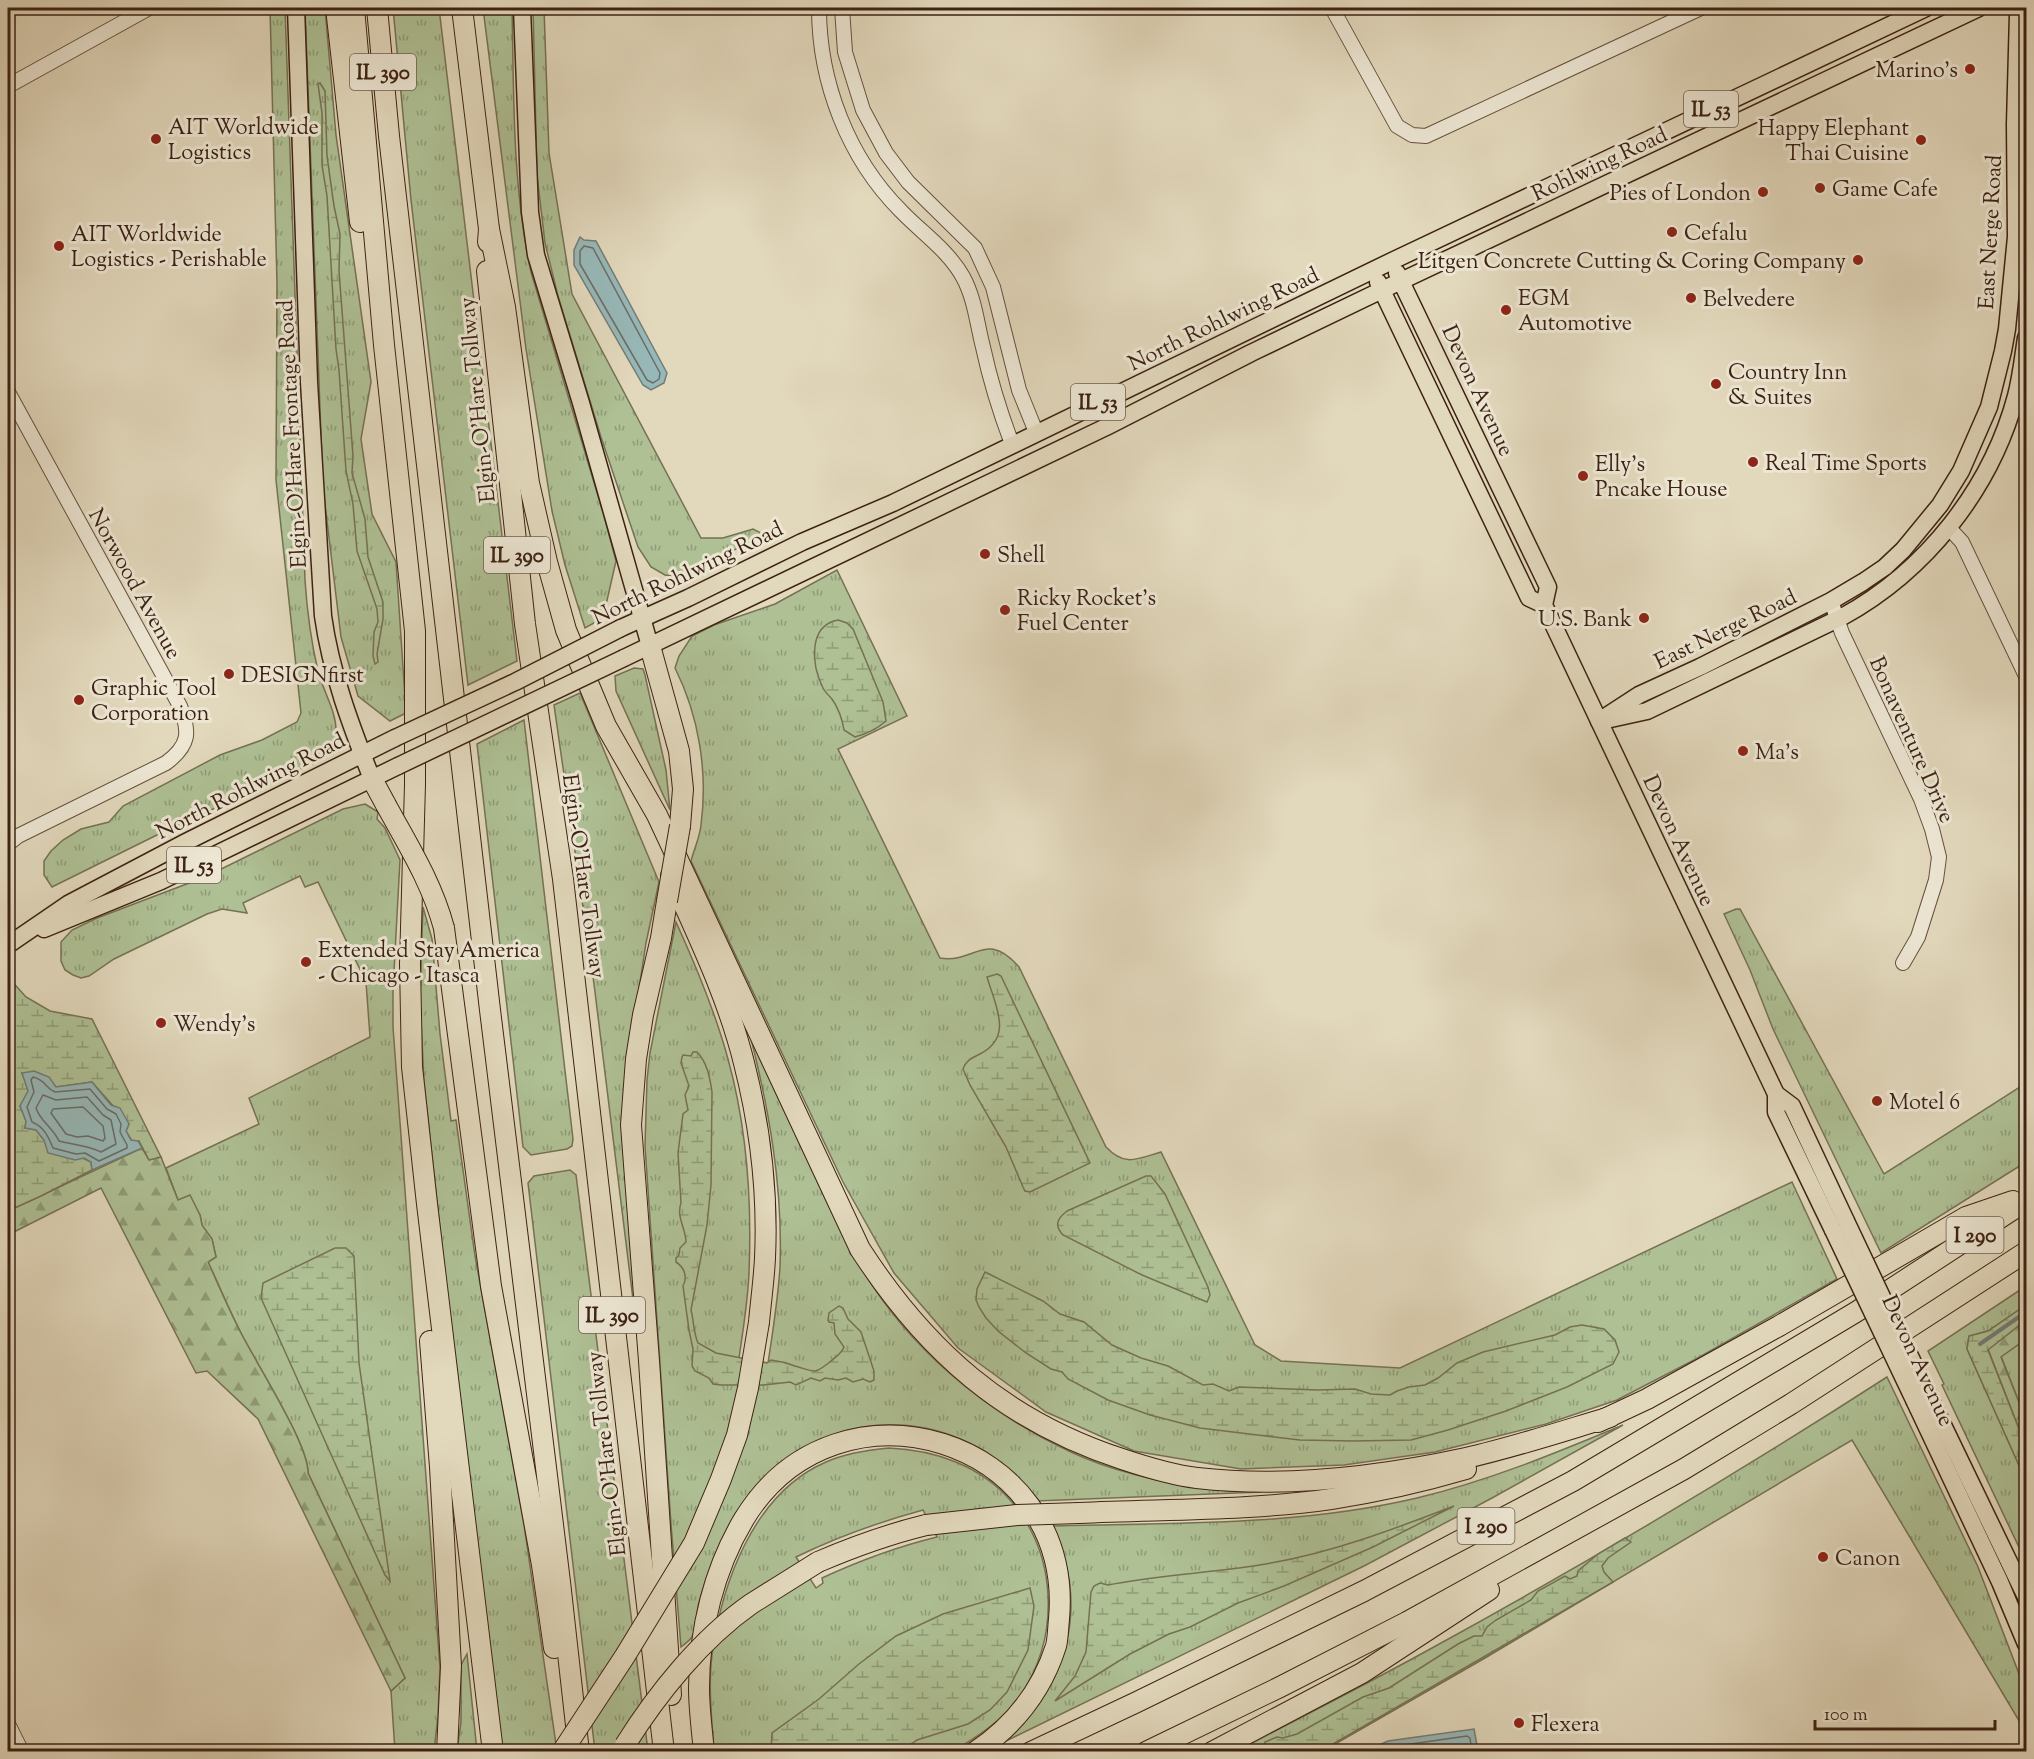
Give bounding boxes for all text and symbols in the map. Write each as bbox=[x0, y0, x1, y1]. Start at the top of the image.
road number: IL 390 bbox=[350, 54, 416, 90]
place label: Marino's bbox=[1875, 56, 1958, 88]
marker: Marino's bbox=[1963, 62, 1977, 76]
road number: IL 53 bbox=[1684, 91, 1738, 127]
place label: AIT Worldwide Logistics bbox=[168, 113, 319, 170]
place label: Happy Elephant Thai Cuisine bbox=[1758, 114, 1909, 171]
street label: Rohlwing Road bbox=[1527, 120, 1673, 211]
marker: AIT Worldwide Logistics bbox=[149, 132, 163, 146]
marker: Happy Elephant Thai Cuisine bbox=[1914, 133, 1928, 147]
street label: East Nerge Road bbox=[1972, 154, 2012, 310]
place label: Game Cafe bbox=[1832, 175, 1938, 207]
place label: Pies of London bbox=[1610, 179, 1751, 211]
marker: Game Cafe bbox=[1813, 181, 1827, 195]
marker: Pies of London bbox=[1756, 185, 1770, 199]
place label: Cefalu bbox=[1684, 219, 1748, 251]
place label: AIT Worldwide Logistics - Perishable bbox=[71, 220, 267, 277]
marker: Cefalu bbox=[1665, 225, 1679, 239]
marker: AIT Worldwide Logistics - Perishable bbox=[52, 239, 66, 253]
place label: Litgen Concrete Cutting & Coring Company bbox=[1418, 247, 1846, 279]
marker: Litgen Concrete Cutting & Coring Company bbox=[1851, 253, 1865, 267]
street label: North Rohlwing Road bbox=[1123, 261, 1325, 381]
place label: EGM Automotive bbox=[1518, 284, 1632, 341]
place label: Belvedere bbox=[1703, 285, 1795, 317]
marker: Belvedere bbox=[1684, 291, 1698, 305]
street label: Elgin-O'Hare Tollway bbox=[452, 295, 506, 504]
street label: Elgin-O'Hare Frontage Road bbox=[271, 299, 317, 569]
marker: EGM Automotive bbox=[1499, 303, 1513, 317]
street label: Devon Avenue bbox=[1432, 320, 1521, 462]
place label: Country Inn & Suites bbox=[1728, 358, 1847, 415]
marker: Country Inn & Suites bbox=[1709, 377, 1723, 391]
road number: IL 53 bbox=[1071, 384, 1125, 420]
place label: Real Time Sports bbox=[1765, 449, 1927, 481]
place label: Elly's Pncake House bbox=[1595, 450, 1728, 507]
marker: Real Time Sports bbox=[1746, 455, 1760, 469]
marker: Elly's Pncake House bbox=[1576, 469, 1590, 483]
street label: Norwood Avenue bbox=[79, 503, 188, 666]
street label: North Rohlwing Road bbox=[587, 515, 789, 635]
road number: IL 390 bbox=[484, 537, 550, 573]
place label: Shell bbox=[997, 541, 1045, 573]
marker: Shell bbox=[978, 547, 992, 561]
street label: East Nerge Road bbox=[1650, 582, 1803, 679]
place label: Ricky Rocket's Fuel Center bbox=[1017, 584, 1156, 641]
marker: Ricky Rocket's Fuel Center bbox=[998, 603, 1012, 617]
place label: U.S. Bank bbox=[1538, 605, 1632, 637]
marker: U.S. Bank bbox=[1637, 611, 1651, 625]
street label: Bonaventure Drive bbox=[1859, 652, 1961, 828]
place label: DESIGNfirst bbox=[241, 661, 364, 693]
marker: DESIGNfirst bbox=[222, 667, 236, 681]
place label: Graphic Tool Corporation bbox=[91, 674, 217, 731]
marker: Graphic Tool Corporation bbox=[72, 693, 86, 707]
street label: North Rohlwing Road bbox=[151, 726, 352, 849]
place label: Ma's bbox=[1755, 738, 1799, 770]
marker: Ma's bbox=[1736, 744, 1750, 758]
street label: Devon Avenue bbox=[1633, 770, 1722, 912]
street label: Elgin-O'Hare Tollway bbox=[552, 772, 612, 981]
road number: IL 53 bbox=[167, 847, 221, 883]
place label: Extended Stay America - Chicago - Itasca bbox=[318, 936, 540, 993]
marker: Extended Stay America - Chicago - Itasca bbox=[299, 955, 313, 969]
place label: Wendy's bbox=[173, 1010, 255, 1042]
marker: Wendy's bbox=[154, 1016, 168, 1030]
place label: Motel 6 bbox=[1889, 1088, 1960, 1120]
marker: Motel 6 bbox=[1870, 1094, 1884, 1108]
road number: I 290 bbox=[1946, 1217, 2004, 1253]
street label: Devon Avenue bbox=[1872, 1290, 1961, 1432]
road number: IL 390 bbox=[579, 1297, 645, 1333]
street label: Elgin-O'Hare Tollway bbox=[580, 1349, 636, 1558]
road number: I 290 bbox=[1458, 1508, 1514, 1544]
place label: Canon bbox=[1835, 1544, 1900, 1576]
marker: Canon bbox=[1816, 1550, 1830, 1564]
scale bar bbox=[1815, 1693, 1995, 1731]
text: 100 m bbox=[1824, 1703, 1868, 1729]
place label: Flexera bbox=[1531, 1710, 1600, 1742]
marker: Flexera bbox=[1512, 1716, 1526, 1730]

